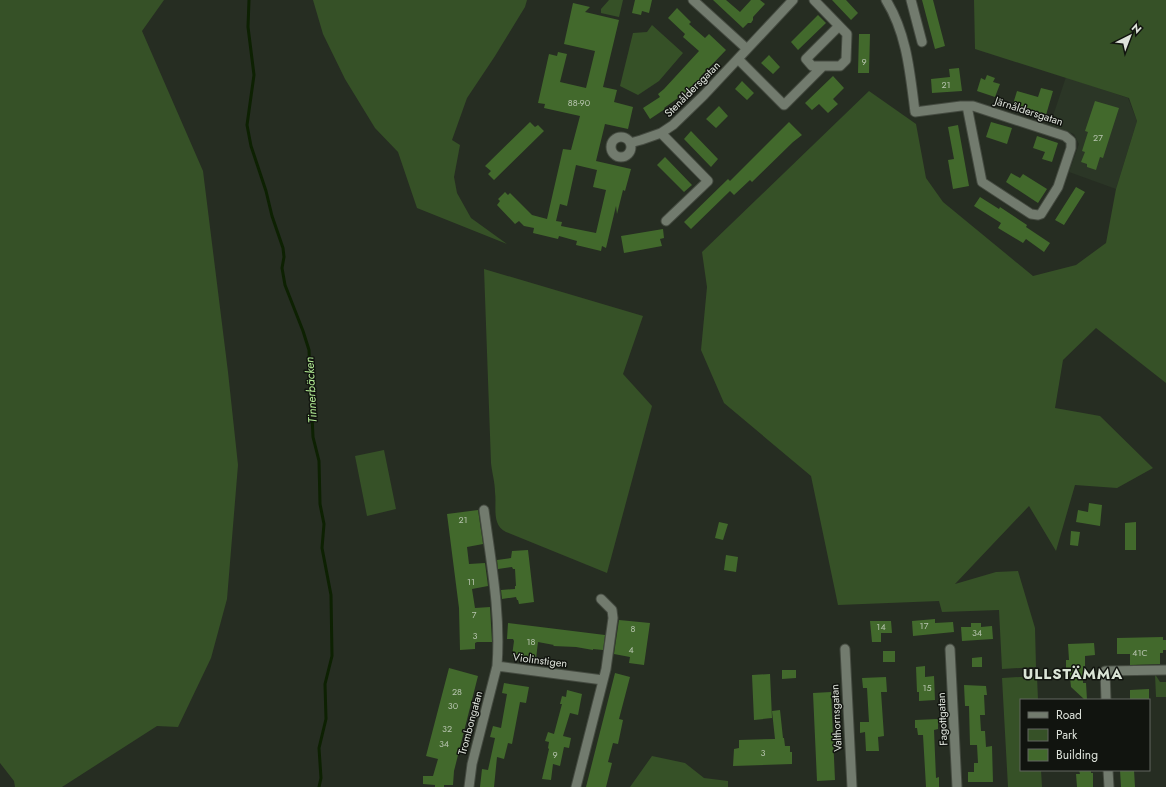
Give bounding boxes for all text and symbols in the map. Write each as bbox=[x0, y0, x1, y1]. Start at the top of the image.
north arrow bbox=[1110, 16, 1150, 56]
text: N bbox=[1128, 20, 1145, 37]
house number: 9 bbox=[861, 55, 867, 68]
street label: Stenåldersgatan bbox=[660, 57, 724, 121]
house number: 21 bbox=[941, 78, 951, 91]
street label: Järnåldersgatan bbox=[991, 92, 1065, 130]
house number: 88-90 bbox=[568, 96, 591, 109]
house number: 27 bbox=[1093, 131, 1103, 144]
water label: Tinnerbäcken bbox=[300, 356, 322, 424]
house number: 21 bbox=[458, 513, 468, 526]
house number: 11 bbox=[467, 575, 475, 588]
house number: 7 bbox=[472, 608, 477, 621]
house number: 17 bbox=[920, 619, 929, 632]
house number: 14 bbox=[876, 620, 886, 633]
house number: 8 bbox=[631, 622, 636, 635]
house number: 34 bbox=[972, 626, 982, 639]
house number: 3 bbox=[473, 629, 478, 642]
house number: 18 bbox=[527, 635, 536, 648]
house number: 4 bbox=[628, 643, 634, 656]
house number: 41C bbox=[1132, 646, 1148, 659]
street label: Violinstigen bbox=[512, 649, 568, 671]
district label: ULLSTÄMMA bbox=[1023, 663, 1123, 685]
house number: 15 bbox=[922, 681, 932, 694]
street label: Valthornsgatan bbox=[826, 684, 846, 752]
house number: 28 bbox=[452, 685, 462, 698]
street label: Trombongatan bbox=[454, 689, 486, 757]
street label: Fagottgatan bbox=[933, 692, 951, 746]
house number: 30 bbox=[448, 699, 459, 712]
legend bbox=[1020, 699, 1150, 771]
text: Road bbox=[1056, 706, 1082, 724]
house number: 32 bbox=[442, 722, 452, 735]
text: Park bbox=[1056, 726, 1078, 744]
house number: 34 bbox=[439, 737, 449, 750]
house number: 3 bbox=[761, 746, 766, 759]
text: Building bbox=[1056, 746, 1098, 764]
house number: 9 bbox=[552, 748, 558, 761]

